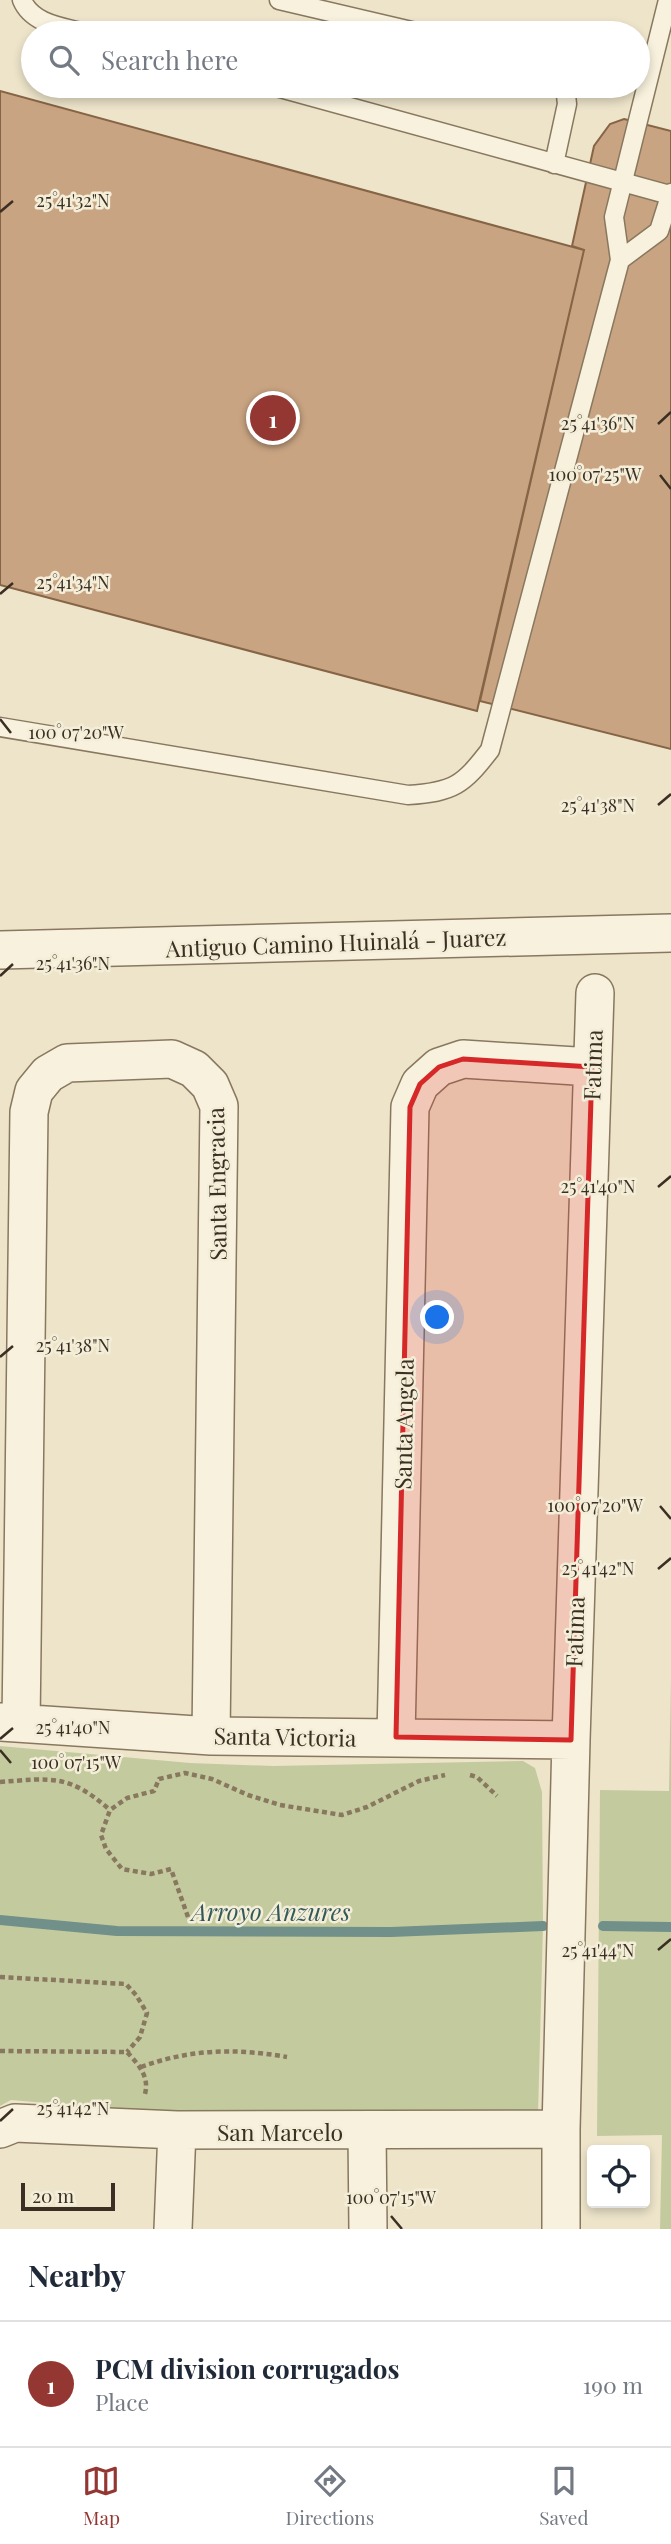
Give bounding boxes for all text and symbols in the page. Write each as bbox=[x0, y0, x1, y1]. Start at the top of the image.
search box bbox=[21, 21, 650, 98]
icon: search bbox=[45, 41, 83, 79]
text: Search here bbox=[101, 42, 238, 77]
text: 25°41'32"N bbox=[36, 188, 110, 212]
pin: 1 bbox=[250, 392, 296, 444]
text: 25°41'36"N bbox=[561, 411, 635, 435]
text: 100°07'25"W bbox=[549, 462, 642, 486]
text: 25°41'34"N bbox=[36, 570, 110, 594]
text: 100°07'20"W bbox=[28, 720, 124, 744]
text: 25°41'38"N bbox=[561, 793, 636, 817]
street label: Antiguo Camino Huinalá - Juarez bbox=[164, 921, 507, 963]
text: 25°41'36"N bbox=[36, 951, 110, 975]
street label: Fatima bbox=[575, 1028, 609, 1101]
street label: Santa Engracia bbox=[199, 1107, 233, 1261]
text: 25°41'40"N bbox=[560, 1174, 636, 1198]
your location bbox=[420, 1300, 454, 1334]
text: 25°41'38"N bbox=[36, 1333, 111, 1357]
street label: Santa Angela bbox=[386, 1357, 420, 1490]
text: 100°07'20"W bbox=[547, 1493, 643, 1517]
text: 25°41'42"N bbox=[561, 1556, 635, 1580]
street label: Fatima bbox=[557, 1595, 591, 1668]
text: 25°41'40"N bbox=[35, 1715, 111, 1739]
street label: Santa Victoria bbox=[213, 1719, 357, 1753]
text: 100°07'15"W bbox=[31, 1750, 122, 1774]
water label: Arroyo Anzures bbox=[189, 1895, 350, 1927]
text: 25°41'44"N bbox=[561, 1938, 635, 1962]
text: 25°41'42"N bbox=[36, 2096, 110, 2120]
street label: San Marcelo bbox=[217, 2116, 343, 2147]
map controls bbox=[587, 2145, 650, 2208]
button: locate bbox=[587, 2145, 650, 2208]
scale bar bbox=[21, 2180, 116, 2212]
text: 20 m bbox=[32, 2182, 74, 2208]
text: 100°07'15"W bbox=[346, 2185, 437, 2209]
text: Nearby bbox=[28, 2255, 126, 2295]
text: PCM division corrugados bbox=[95, 2351, 400, 2386]
text: 1 bbox=[47, 2369, 55, 2400]
text: 190 m bbox=[583, 2369, 643, 2400]
text: Place bbox=[95, 2386, 149, 2417]
tab: Map bbox=[82, 2462, 120, 2530]
tab: Directions bbox=[285, 2462, 374, 2530]
tab: Saved bbox=[539, 2462, 589, 2530]

